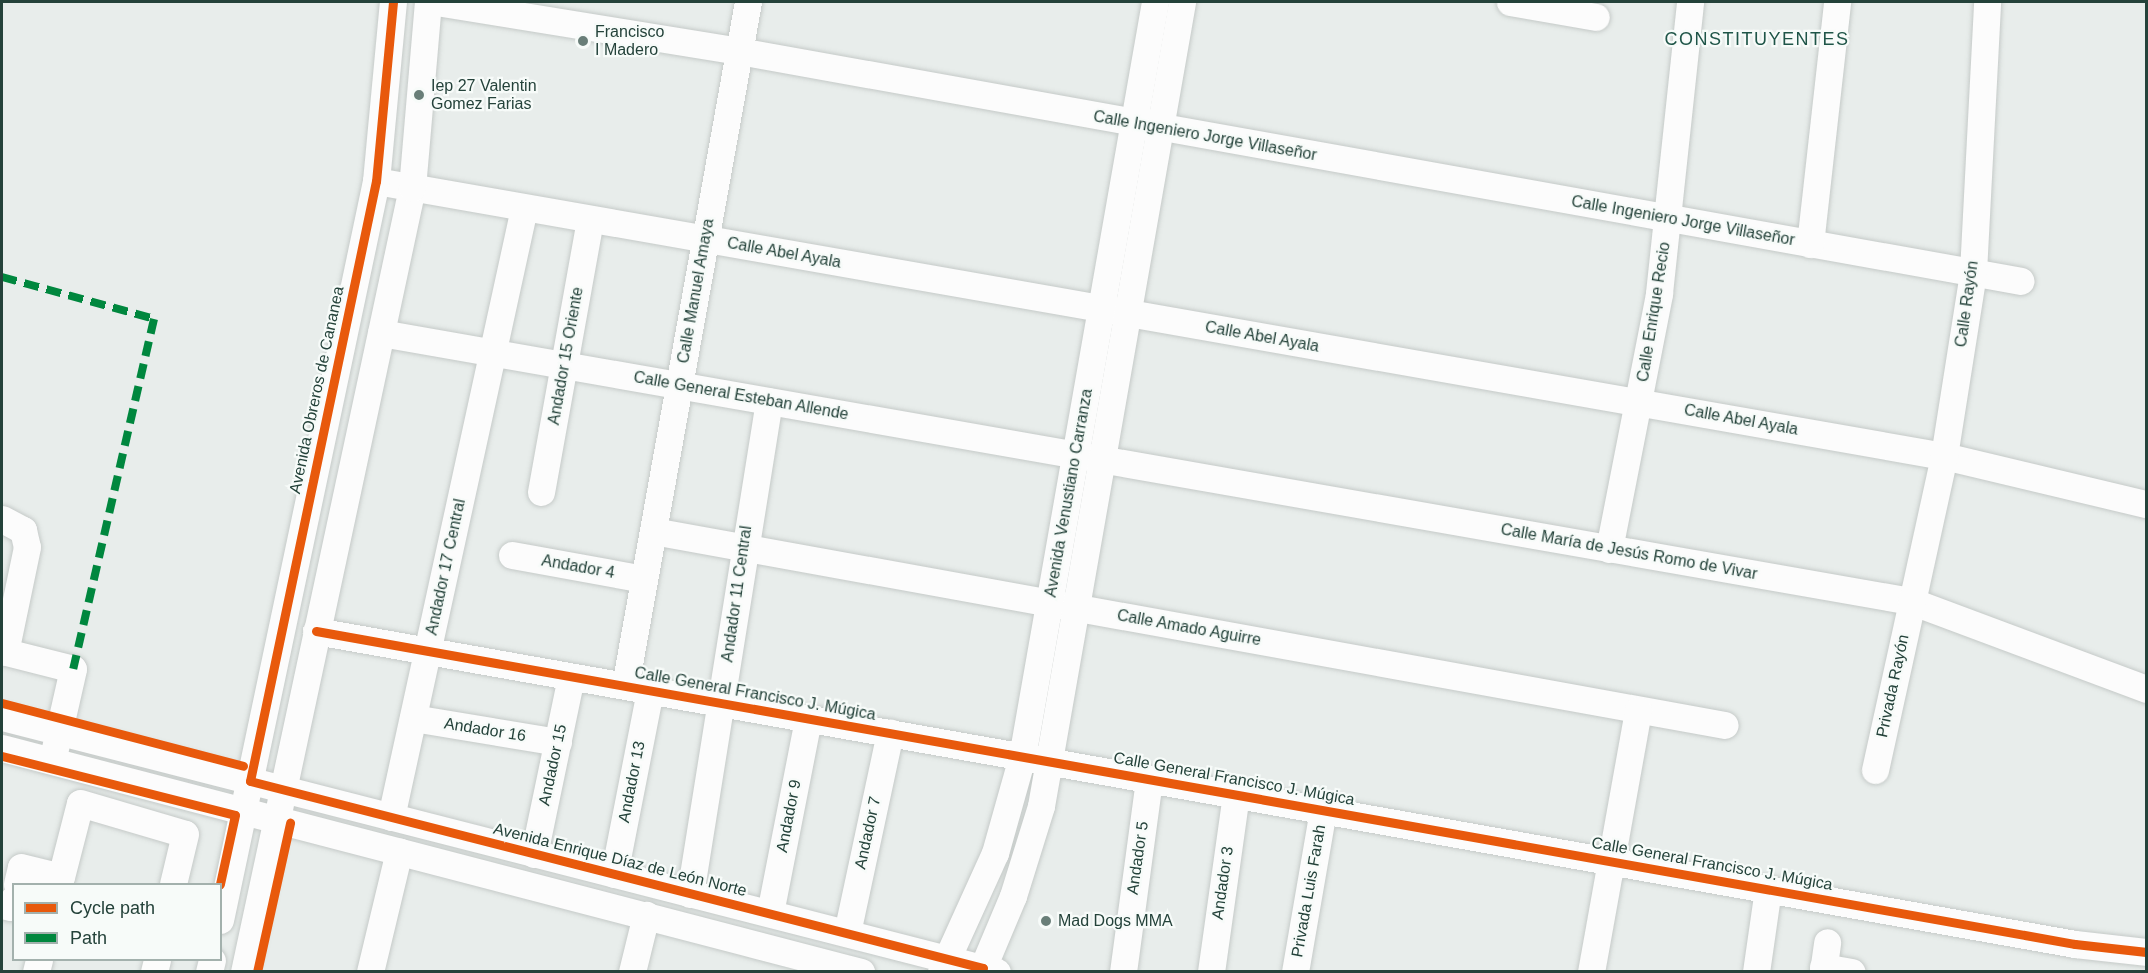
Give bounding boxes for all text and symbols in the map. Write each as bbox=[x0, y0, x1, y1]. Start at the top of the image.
place label: Francisco I Madero bbox=[595, 22, 664, 60]
district label: CONSTITUYENTES bbox=[1664, 28, 1850, 50]
marker: Francisco I Madero bbox=[576, 34, 590, 48]
place label: Iep 27 Valentin Gomez Farias bbox=[431, 76, 537, 114]
marker: Iep 27 Valentin Gomez Farias bbox=[412, 88, 426, 102]
street label: Calle Ingeniero Jorge Villaseñor bbox=[1092, 107, 1318, 165]
street label: Calle Ingeniero Jorge Villaseñor bbox=[1570, 192, 1796, 250]
street label: Calle Manuel Amaya bbox=[674, 217, 718, 365]
street label: Calle Abel Ayala bbox=[725, 233, 843, 273]
street label: Calle Enrique Recio bbox=[1633, 241, 1675, 383]
street label: Calle Rayón bbox=[1951, 260, 1983, 348]
street label: Avenida Obreros de Cananea bbox=[286, 285, 348, 495]
street label: Andador 15 Oriente bbox=[544, 286, 588, 426]
street label: Calle Abel Ayala bbox=[1203, 317, 1321, 357]
street label: Calle General Esteban Allende bbox=[632, 368, 850, 424]
street label: Avenida Venustiano Carranza bbox=[1041, 387, 1097, 599]
street label: Calle Abel Ayala bbox=[1682, 400, 1800, 440]
street label: Andador 17 Central bbox=[422, 497, 470, 637]
street label: Calle María de Jesús Romo de Vivar bbox=[1499, 520, 1759, 584]
street label: Andador 11 Central bbox=[718, 525, 756, 663]
street label: Andador 4 bbox=[540, 551, 616, 583]
street label: Calle Amado Aguirre bbox=[1115, 606, 1263, 650]
street label: Privada Rayón bbox=[1873, 633, 1913, 739]
street label: Calle General Francisco J. Múgica bbox=[633, 663, 877, 725]
street label: Andador 16 bbox=[443, 714, 527, 746]
street label: Andador 15 bbox=[535, 723, 571, 807]
street label: Andador 13 bbox=[615, 740, 649, 824]
street label: Calle General Francisco J. Múgica bbox=[1112, 748, 1356, 810]
street label: Andador 9 bbox=[773, 778, 805, 854]
street label: Andador 7 bbox=[851, 795, 885, 871]
street label: Avenida Enrique Díaz de León Norte bbox=[491, 819, 749, 901]
street label: Andador 5 bbox=[1123, 820, 1153, 896]
street label: Privada Luis Farah bbox=[1288, 823, 1330, 959]
street label: Calle General Francisco J. Múgica bbox=[1590, 833, 1834, 895]
street label: Andador 3 bbox=[1208, 845, 1238, 921]
legend bbox=[12, 883, 222, 961]
text: Cycle path bbox=[70, 898, 155, 918]
place label: Mad Dogs MMA bbox=[1058, 911, 1173, 931]
marker: Mad Dogs MMA bbox=[1039, 914, 1053, 928]
text: Path bbox=[70, 928, 107, 948]

